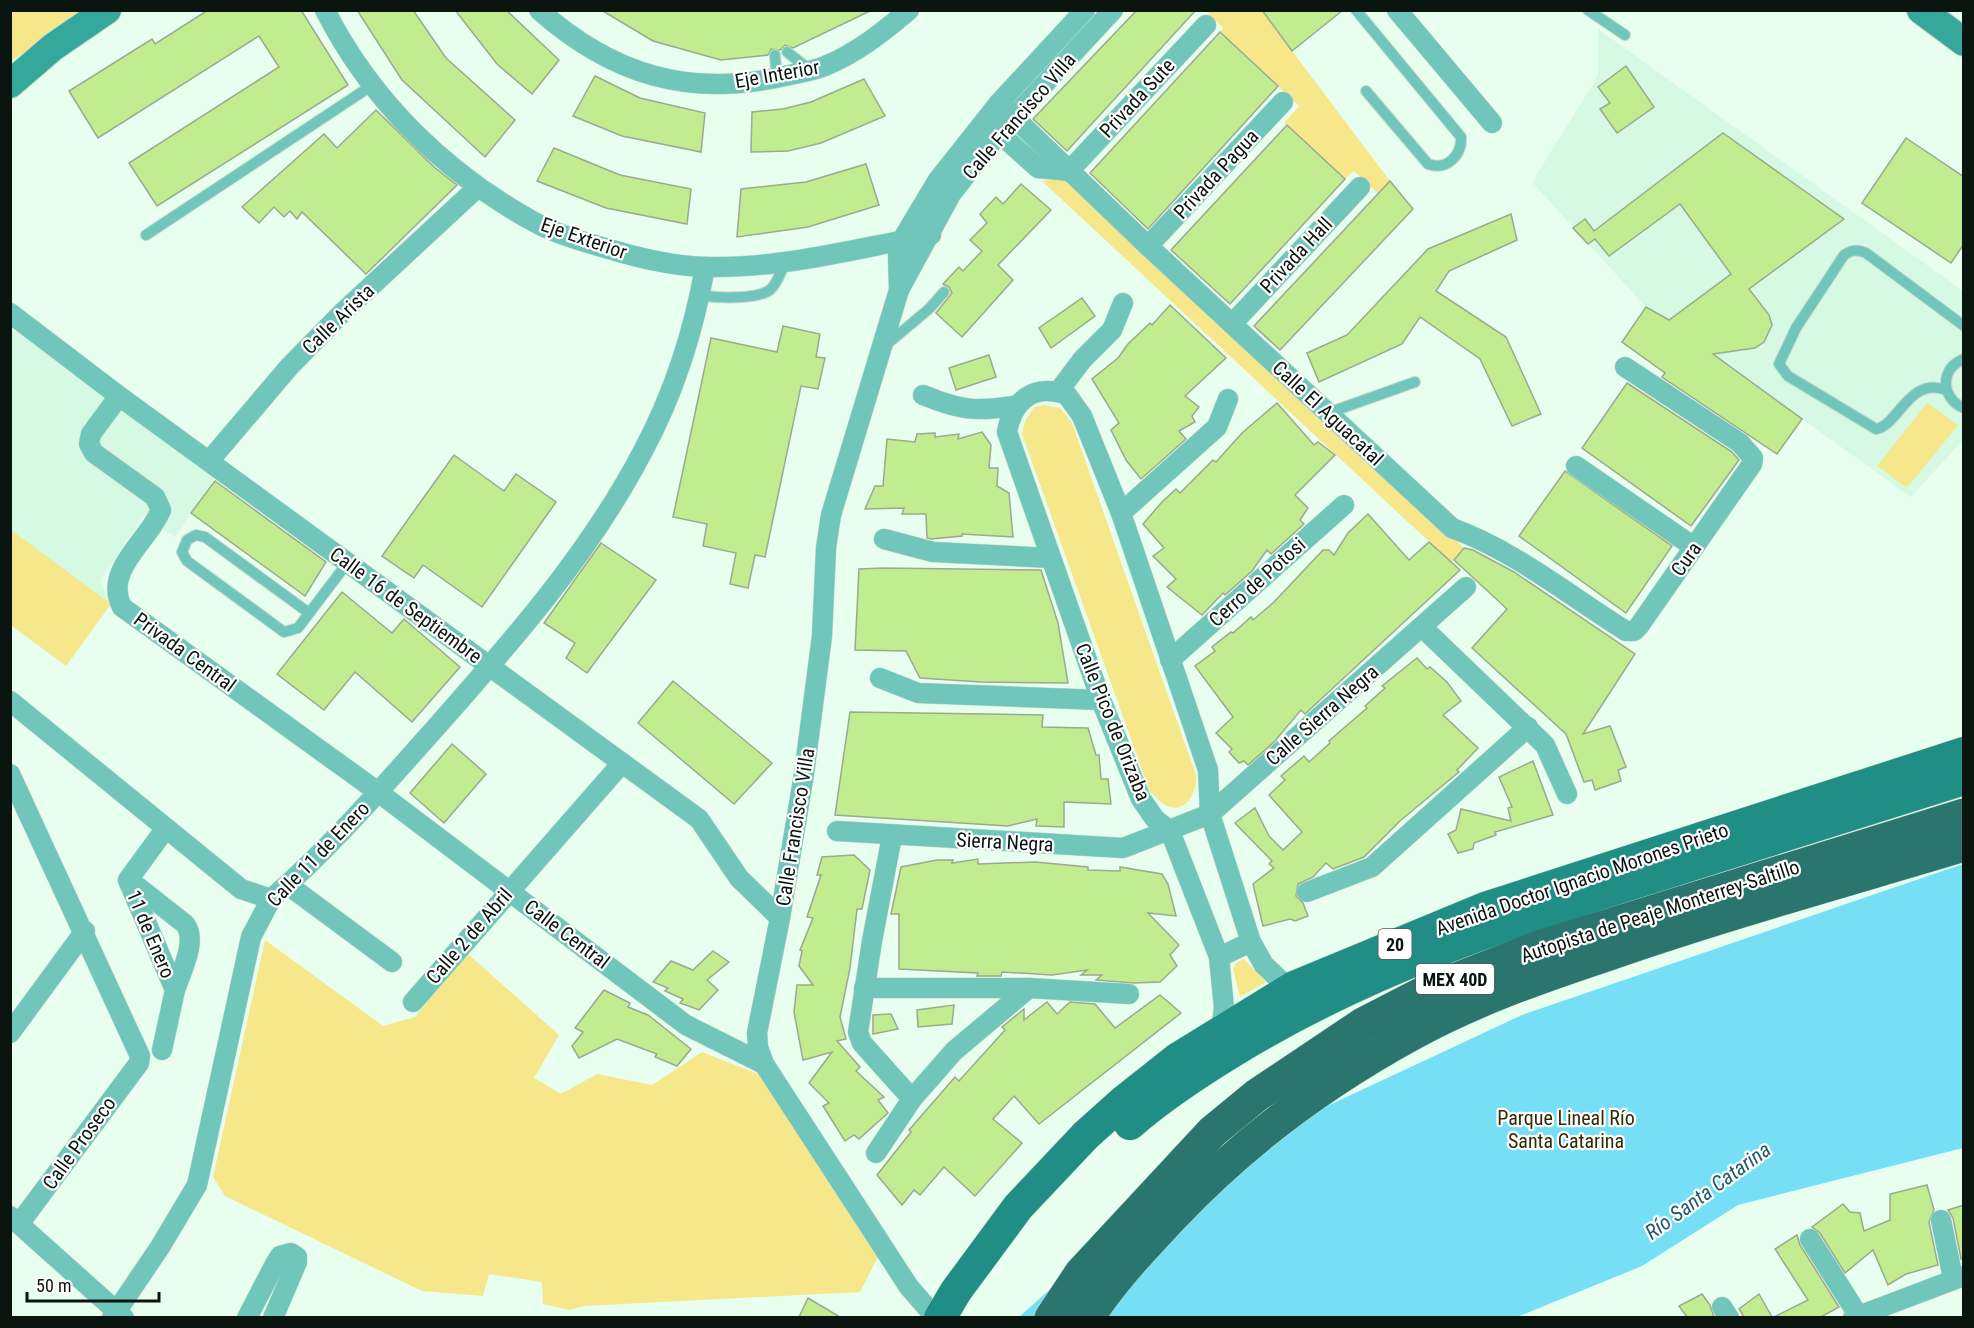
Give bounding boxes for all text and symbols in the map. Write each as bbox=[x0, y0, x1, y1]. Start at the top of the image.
street label: Calle Francisco Villa bbox=[958, 48, 1080, 184]
street label: Privada Sute bbox=[1094, 54, 1180, 142]
street label: Eje Interior bbox=[733, 55, 821, 93]
street label: Privada Pagua bbox=[1169, 124, 1263, 224]
street label: Eje Exterior bbox=[538, 212, 630, 264]
street label: Privada Hall bbox=[1255, 212, 1337, 298]
street label: Calle Arista bbox=[297, 279, 379, 359]
street label: Calle El Aguacatal bbox=[1268, 356, 1388, 470]
street label: Cerro de Potosi bbox=[1204, 532, 1310, 632]
street label: Cura bbox=[1666, 537, 1706, 581]
street label: Calle 16 de Septiembre bbox=[325, 542, 487, 668]
street label: Privada Central bbox=[129, 607, 241, 697]
street label: Calle Pico de Orizaba bbox=[1070, 640, 1156, 804]
street label: Calle Sierra Negra bbox=[1261, 660, 1383, 770]
street label: Calle Francisco Villa bbox=[771, 746, 819, 908]
street label: Calle 11 de Enero bbox=[262, 796, 374, 912]
street label: Avenida Doctor Ignacio Morones Prieto bbox=[1433, 818, 1731, 940]
street label: Sierra Negra bbox=[956, 827, 1054, 857]
street label: Autopista de Peaje Monterrey-Saltillo bbox=[1518, 855, 1802, 967]
street label: Calle 2 de Abril bbox=[421, 883, 517, 989]
street label: 11 de Enero bbox=[122, 886, 180, 982]
street label: Calle Central bbox=[520, 894, 614, 974]
road number: 20 bbox=[1378, 929, 1412, 959]
road number: MEX 40D bbox=[1416, 964, 1494, 994]
street label: Calle Proseco bbox=[37, 1092, 121, 1194]
park label: Parque Lineal Río Santa Catarina bbox=[1497, 1106, 1635, 1153]
water label: Río Santa Catarina bbox=[1641, 1138, 1775, 1244]
scale bar bbox=[27, 1265, 159, 1303]
text: 50 m bbox=[36, 1275, 71, 1296]

